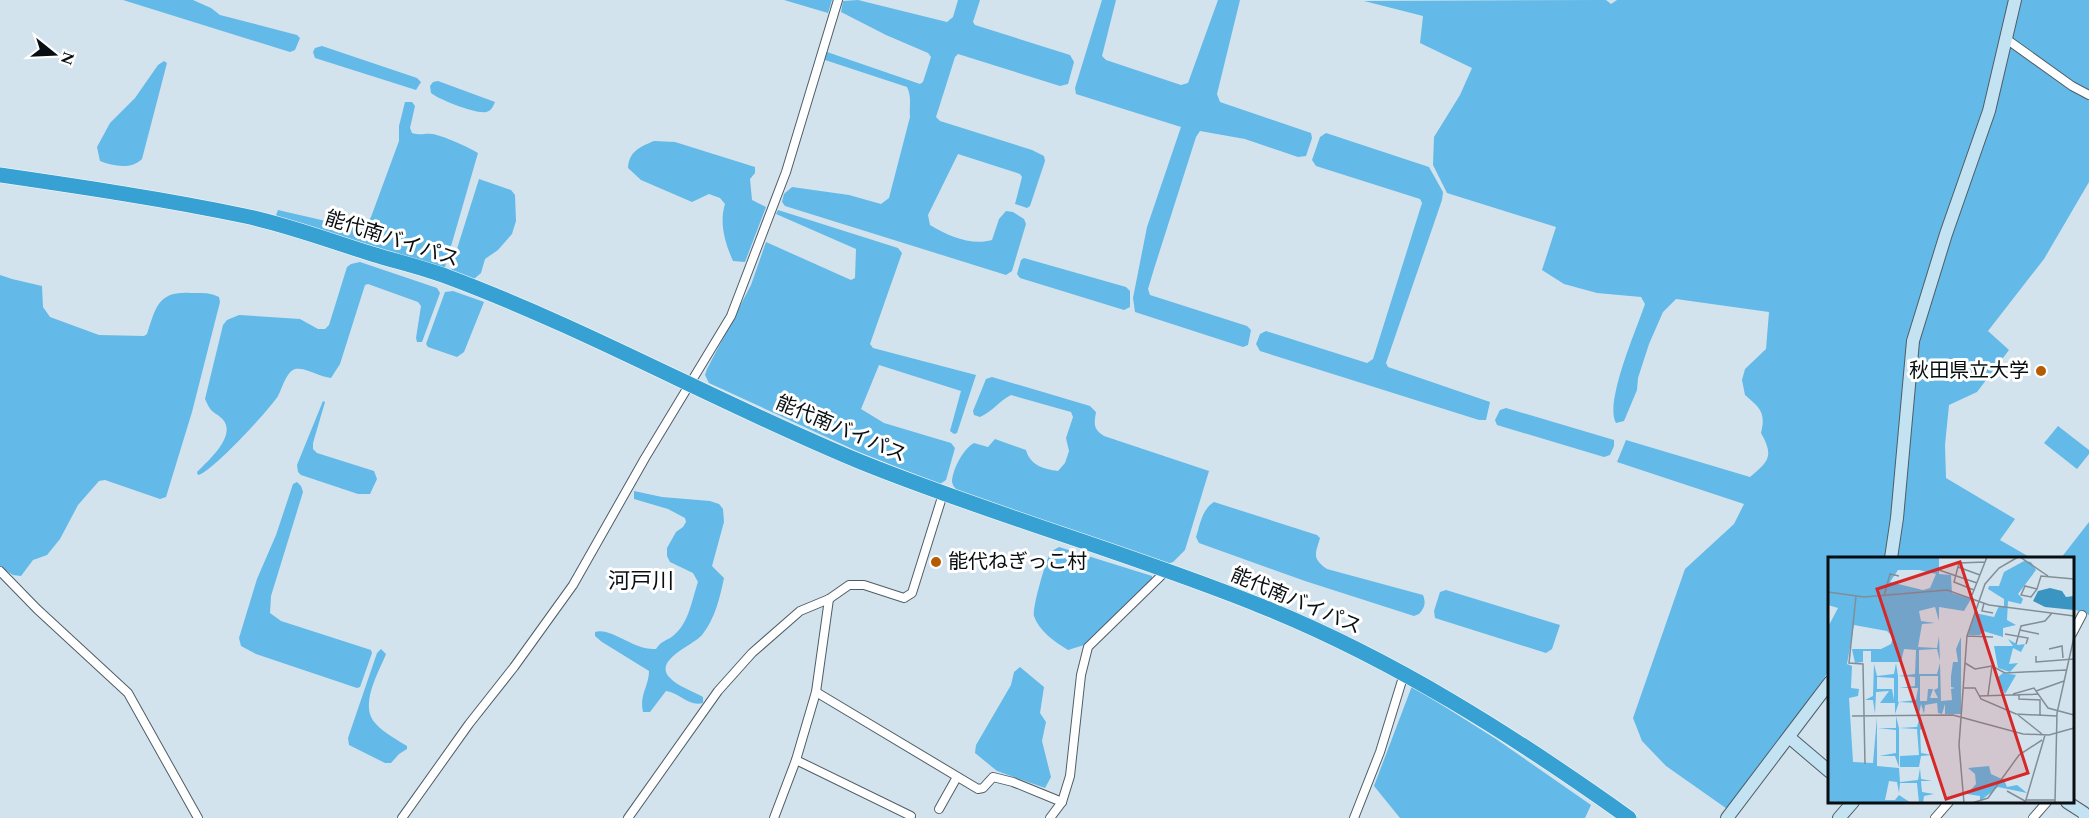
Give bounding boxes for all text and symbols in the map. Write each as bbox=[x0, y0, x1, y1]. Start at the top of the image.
north arrow bbox=[24, 24, 84, 84]
text: N bbox=[54, 48, 81, 68]
street label: 能代南バイパス bbox=[321, 203, 463, 275]
place label: 秋田県立大学 bbox=[1909, 356, 2029, 386]
marker: 秋田県立大学 bbox=[2034, 364, 2048, 378]
street label: 能代南バイパス bbox=[771, 388, 911, 470]
place label: 能代ねぎっこ村 bbox=[948, 547, 1087, 577]
marker: 能代ねぎっこ村 bbox=[929, 555, 943, 569]
inset map bbox=[1828, 557, 2074, 803]
street label: 能代南バイパス bbox=[1226, 560, 1366, 642]
district label: 河戸川 bbox=[608, 565, 674, 598]

